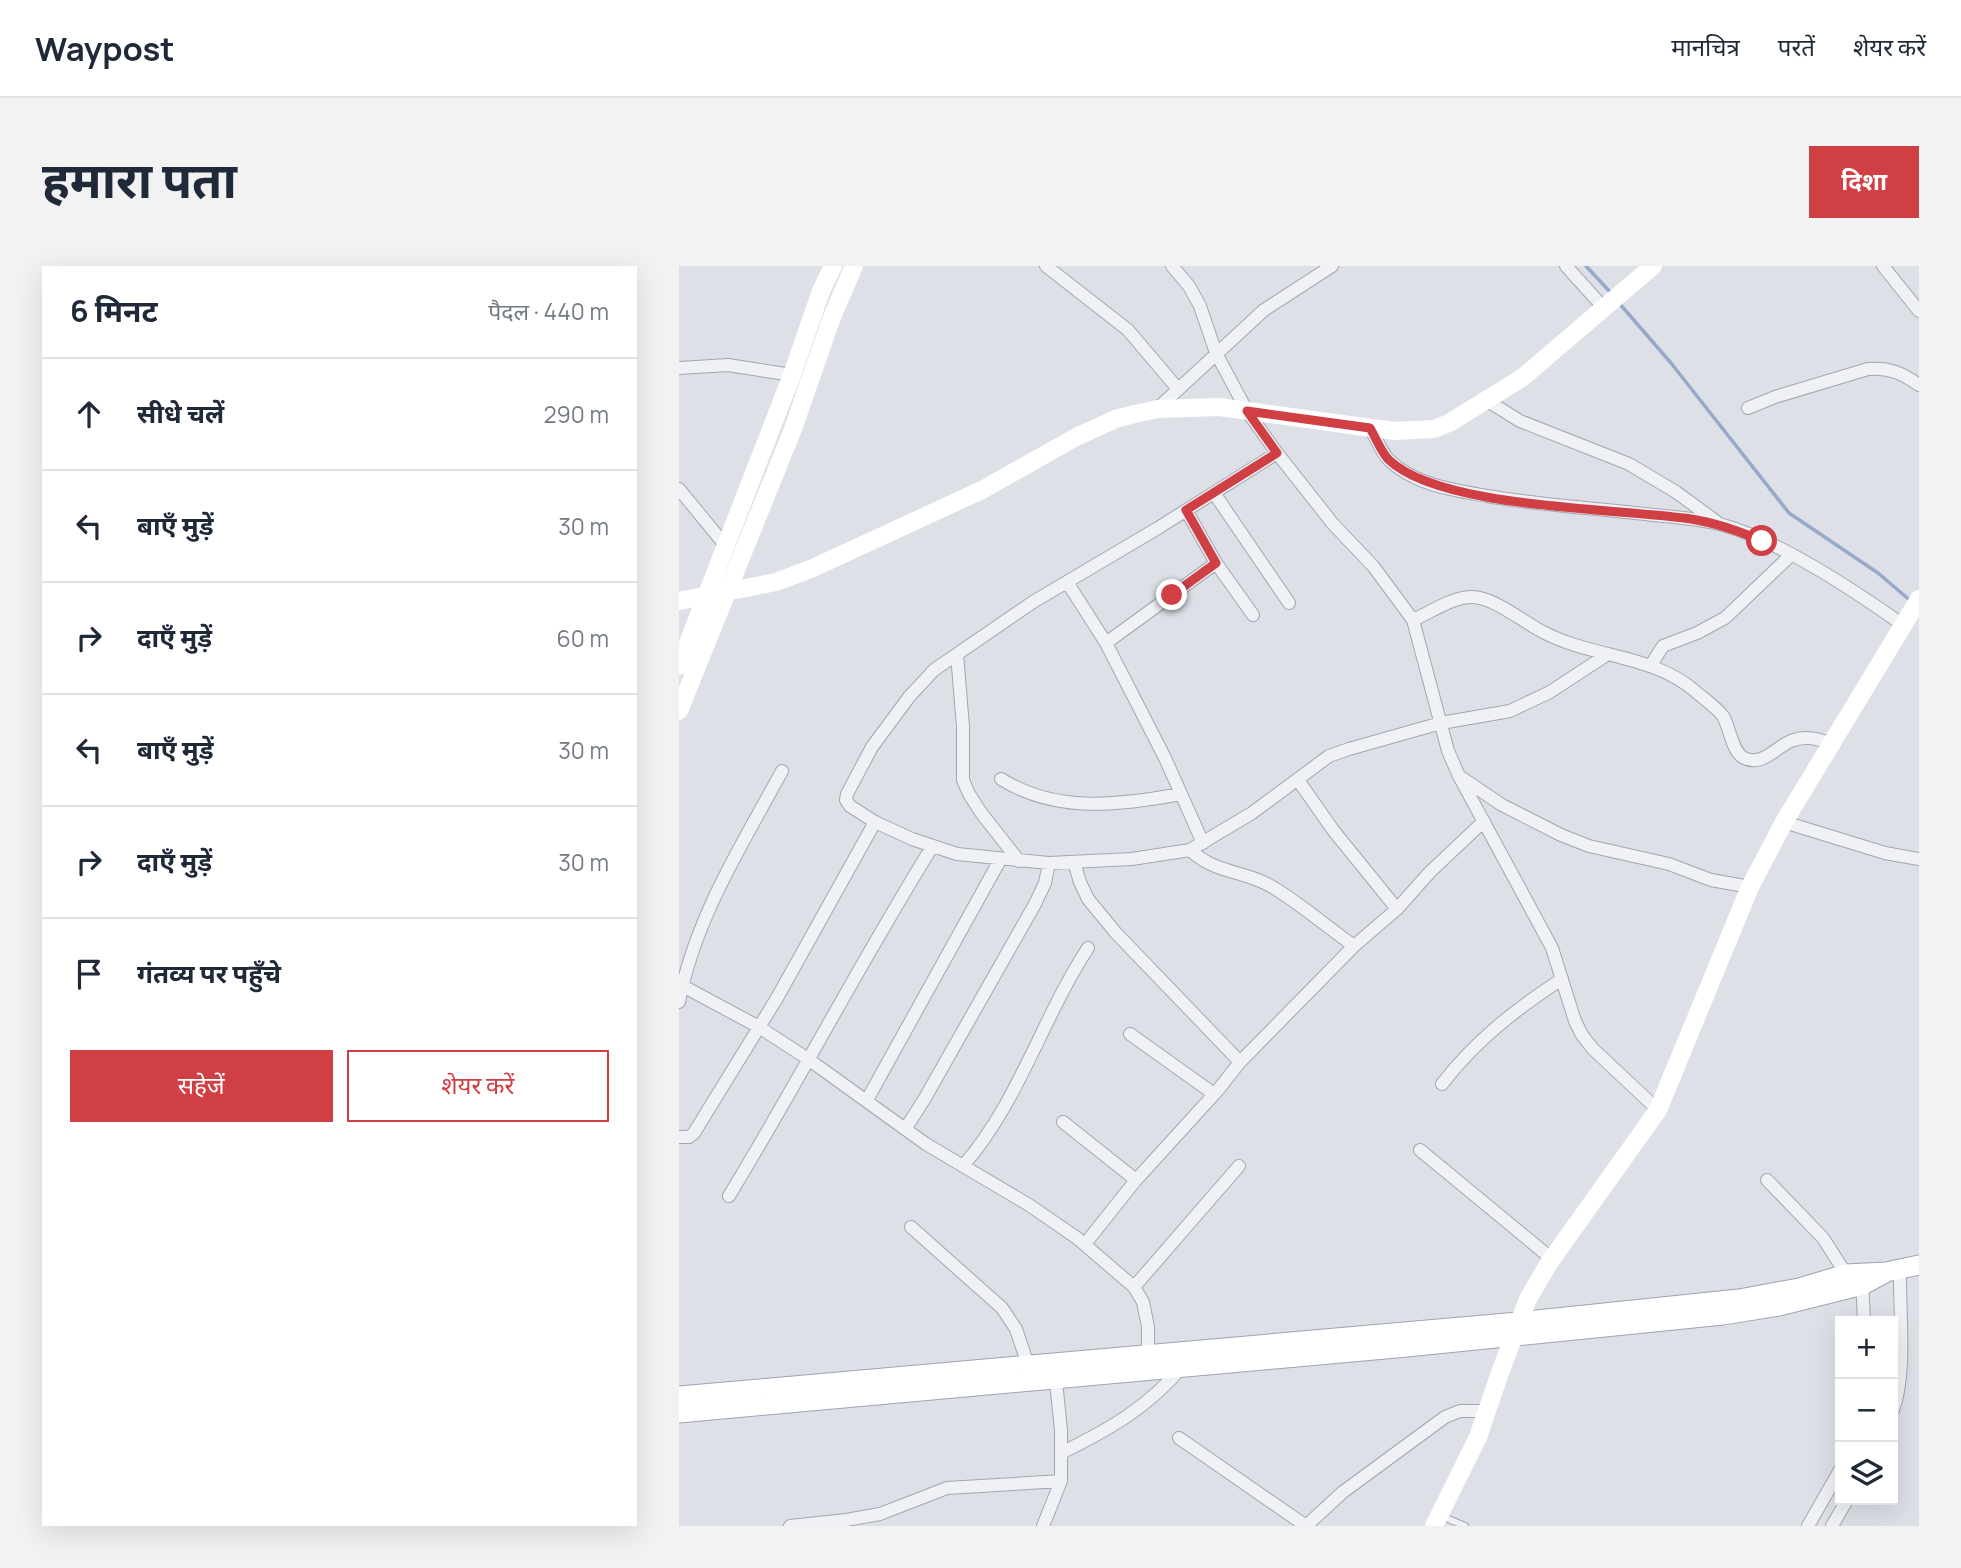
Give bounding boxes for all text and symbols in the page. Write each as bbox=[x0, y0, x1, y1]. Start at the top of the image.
text: Waypost bbox=[35, 26, 175, 71]
text: मानचित्र bbox=[1671, 30, 1740, 63]
text: परतें bbox=[1778, 30, 1815, 63]
text: शेयर करें bbox=[1853, 30, 1926, 63]
text: हमारा पता bbox=[42, 146, 237, 213]
button: दिशा bbox=[1809, 146, 1919, 218]
text: 6 मिनट bbox=[70, 290, 158, 331]
text: पैदल · 440 m bbox=[488, 295, 609, 327]
icon: ahead bbox=[70, 395, 108, 433]
text: सीधे चलें bbox=[137, 395, 224, 431]
text: 290 m bbox=[543, 398, 609, 430]
icon: left bbox=[70, 507, 108, 545]
text: बाएँ मुड़ें bbox=[137, 507, 214, 543]
text: 30 m bbox=[558, 510, 609, 542]
route start bbox=[1746, 525, 1777, 556]
route end bbox=[1156, 579, 1187, 610]
icon: right bbox=[70, 619, 108, 657]
text: दाएँ मुड़ें bbox=[137, 619, 212, 655]
text: 60 m bbox=[557, 622, 609, 654]
icon: left bbox=[70, 731, 108, 769]
text: बाएँ मुड़ें bbox=[137, 731, 214, 767]
text: 30 m bbox=[558, 734, 609, 766]
icon: right bbox=[70, 843, 108, 881]
text: दाएँ मुड़ें bbox=[137, 843, 212, 879]
text: 30 m bbox=[558, 846, 609, 878]
icon: arrive bbox=[70, 955, 108, 993]
text: गंतव्य पर पहुँचे bbox=[137, 955, 281, 991]
button: सहेजें bbox=[70, 1050, 333, 1122]
button: शेयर करें bbox=[347, 1050, 609, 1122]
map controls bbox=[1835, 1316, 1898, 1505]
button: + bbox=[1835, 1316, 1898, 1379]
button: − bbox=[1835, 1379, 1898, 1442]
button: layers bbox=[1835, 1442, 1898, 1505]

